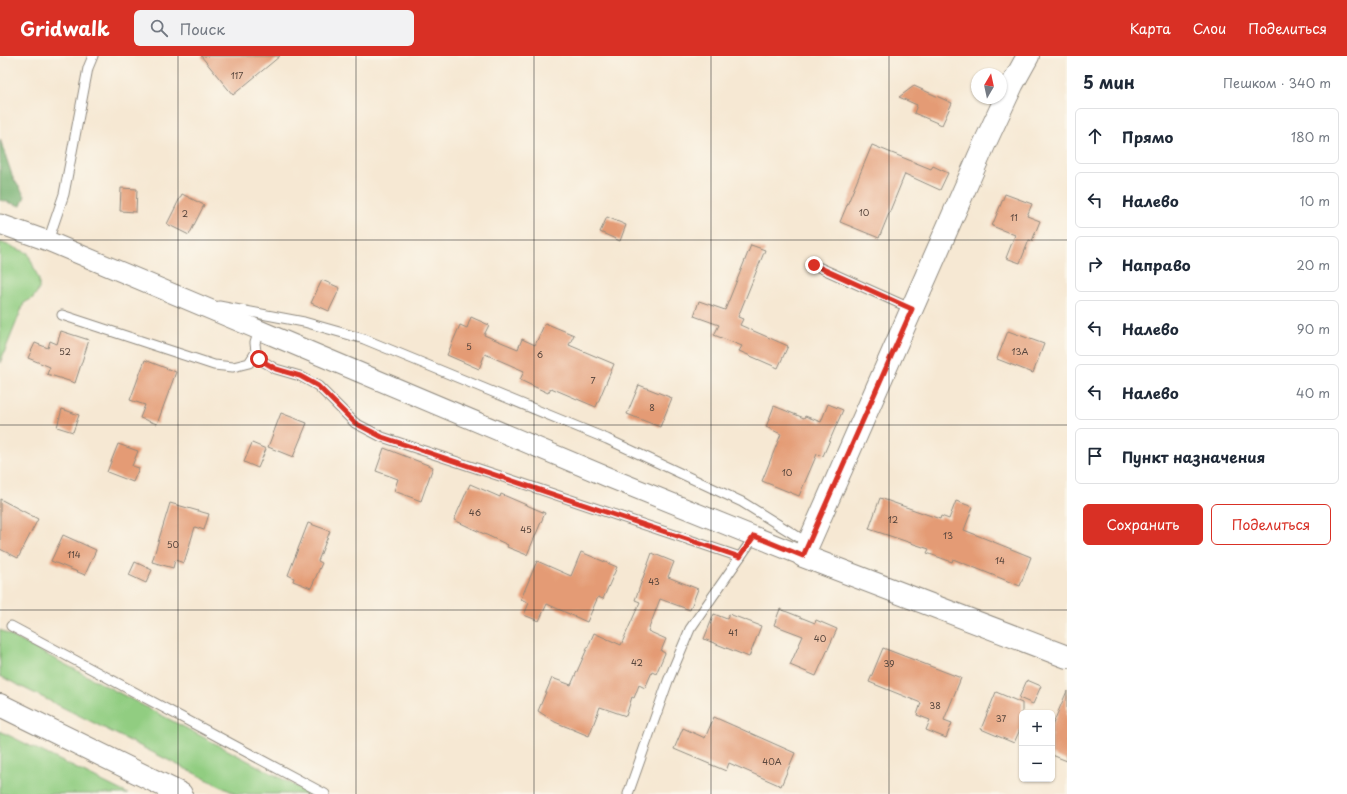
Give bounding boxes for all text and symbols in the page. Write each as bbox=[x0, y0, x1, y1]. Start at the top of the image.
search box bbox=[134, 10, 414, 46]
text: Gridwalk bbox=[20, 14, 110, 42]
icon: search bbox=[148, 17, 170, 39]
text: Поиск bbox=[180, 17, 225, 40]
text: Карта bbox=[1130, 18, 1171, 39]
text: Слои bbox=[1193, 18, 1226, 39]
text: Поделиться bbox=[1248, 18, 1327, 39]
house number: 117 bbox=[231, 68, 243, 82]
north arrow bbox=[971, 68, 1007, 104]
text: 5 мин bbox=[1083, 69, 1135, 95]
text: Пешком · 340 m bbox=[1223, 73, 1331, 92]
icon: ahead bbox=[1084, 125, 1106, 147]
text: Прямо bbox=[1122, 125, 1173, 148]
text: 180 m bbox=[1291, 127, 1330, 146]
icon: left bbox=[1084, 189, 1106, 211]
text: Налево bbox=[1122, 189, 1179, 212]
text: 10 m bbox=[1300, 191, 1330, 210]
house number: 10 bbox=[859, 205, 870, 219]
house number: 2 bbox=[182, 206, 188, 220]
house number: 11 bbox=[1010, 210, 1018, 224]
icon: right bbox=[1084, 253, 1106, 275]
text: Направо bbox=[1122, 253, 1191, 276]
text: 20 m bbox=[1296, 255, 1330, 274]
route end bbox=[805, 256, 823, 274]
icon: left bbox=[1084, 317, 1106, 339]
text: Налево bbox=[1122, 317, 1179, 340]
text: 90 m bbox=[1297, 319, 1330, 338]
house number: 5 bbox=[466, 339, 472, 353]
house number: 52 bbox=[59, 344, 71, 358]
house number: 13А bbox=[1012, 344, 1029, 358]
house number: 6 bbox=[537, 347, 543, 361]
route start bbox=[250, 350, 268, 368]
house number: 7 bbox=[590, 373, 596, 387]
icon: left bbox=[1084, 381, 1106, 403]
text: Налево bbox=[1122, 381, 1179, 404]
text: 40 m bbox=[1296, 383, 1330, 402]
house number: 8 bbox=[649, 400, 655, 414]
icon: arrive bbox=[1084, 445, 1106, 467]
text: Пункт назначения bbox=[1122, 445, 1265, 468]
house number: 10 bbox=[782, 465, 793, 479]
button: Сохранить bbox=[1083, 504, 1203, 545]
button: Поделиться bbox=[1211, 504, 1331, 545]
house number: 46 bbox=[469, 505, 481, 519]
house number: 12 bbox=[888, 512, 898, 526]
house number: 45 bbox=[520, 522, 532, 536]
house number: 13 bbox=[943, 528, 953, 542]
house number: 50 bbox=[167, 537, 180, 551]
house number: 114 bbox=[67, 547, 81, 561]
house number: 14 bbox=[995, 553, 1005, 567]
house number: 43 bbox=[648, 574, 660, 588]
house number: 41 bbox=[728, 625, 738, 639]
house number: 40 bbox=[814, 631, 827, 645]
house number: 42 bbox=[631, 655, 643, 669]
house number: 39 bbox=[883, 656, 895, 670]
house number: 38 bbox=[929, 698, 941, 712]
map controls bbox=[1019, 710, 1055, 782]
button: + bbox=[1019, 710, 1055, 746]
house number: 37 bbox=[996, 711, 1006, 725]
button: − bbox=[1019, 746, 1055, 782]
house number: 40А bbox=[762, 754, 782, 768]

